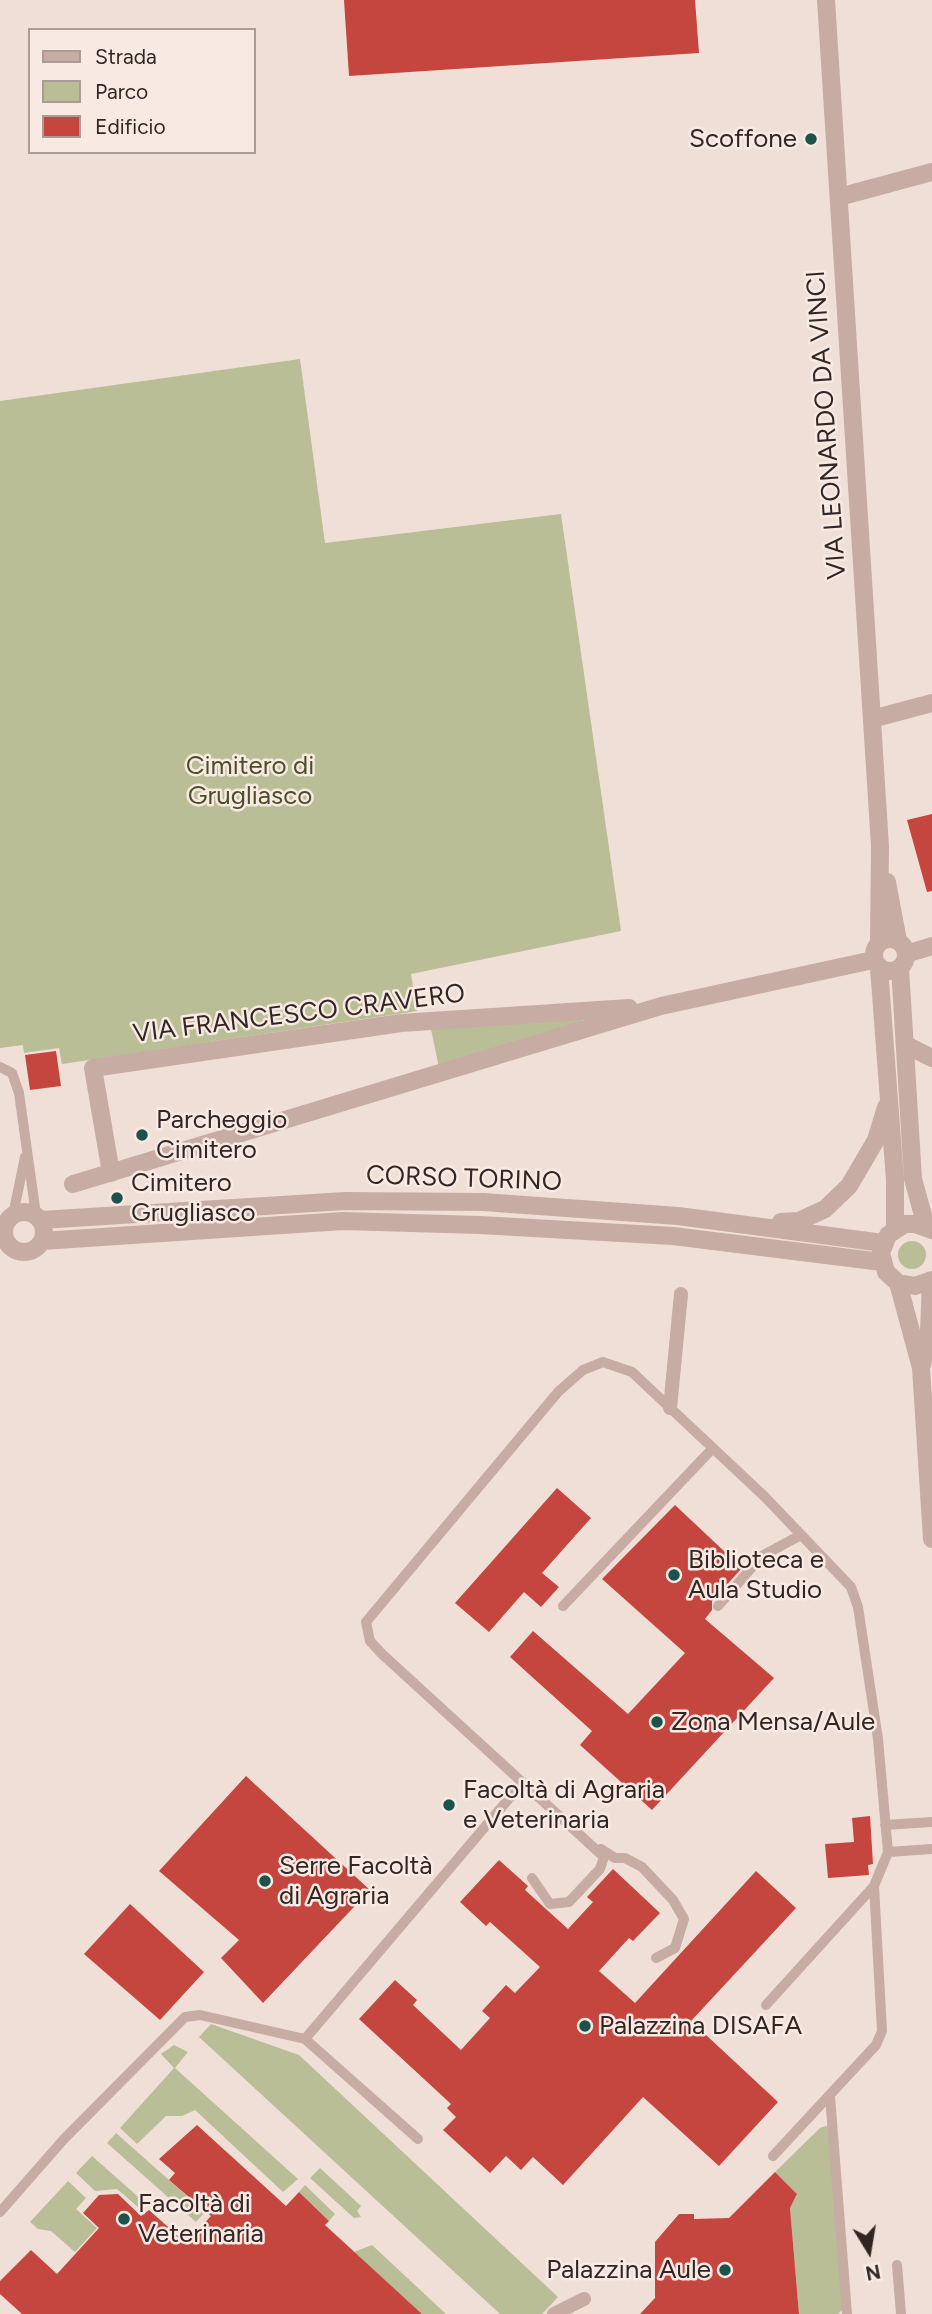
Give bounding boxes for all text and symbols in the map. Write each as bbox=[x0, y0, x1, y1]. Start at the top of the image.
legend bbox=[28, 28, 256, 154]
text: Strada bbox=[95, 44, 157, 69]
text: Parco bbox=[95, 79, 148, 104]
text: Edificio bbox=[95, 114, 166, 139]
place label: Scoffone bbox=[689, 123, 797, 155]
marker: Scoffone bbox=[803, 131, 819, 147]
street label: VIA LEONARDO DA VINCI bbox=[801, 270, 853, 580]
park label: Cimitero di Grugliasco bbox=[186, 750, 314, 812]
street label: VIA FRANCESCO CRAVERO bbox=[131, 978, 467, 1050]
place label: Parcheggio Cimitero bbox=[156, 1104, 287, 1166]
marker: Parcheggio Cimitero bbox=[134, 1127, 150, 1143]
street label: CORSO TORINO bbox=[366, 1160, 562, 1198]
place label: Cimitero Grugliasco bbox=[131, 1167, 256, 1228]
marker: Cimitero Grugliasco bbox=[109, 1190, 125, 1206]
place label: Biblioteca e Aula Studio bbox=[688, 1544, 824, 1606]
marker: Biblioteca e Aula Studio bbox=[666, 1567, 682, 1583]
place label: Zona Mensa/Aule bbox=[671, 1706, 875, 1738]
marker: Zona Mensa/Aule bbox=[649, 1714, 665, 1730]
place label: Facoltà di Agraria e Veterinaria bbox=[463, 1774, 665, 1836]
marker: Facoltà di Agraria e Veterinaria bbox=[441, 1797, 457, 1813]
place label: Serre Facoltà di Agraria bbox=[279, 1850, 432, 1912]
marker: Serre Facoltà di Agraria bbox=[257, 1873, 273, 1889]
place label: Palazzina DISAFA bbox=[599, 2010, 802, 2042]
marker: Palazzina DISAFA bbox=[577, 2018, 593, 2034]
place label: Facoltà di Veterinaria bbox=[138, 2188, 264, 2250]
marker: Facoltà di Veterinaria bbox=[116, 2211, 132, 2227]
north arrow bbox=[834, 2216, 904, 2286]
place label: Palazzina Aule bbox=[546, 2254, 711, 2286]
text: N bbox=[864, 2259, 883, 2285]
marker: Palazzina Aule bbox=[717, 2262, 733, 2278]

